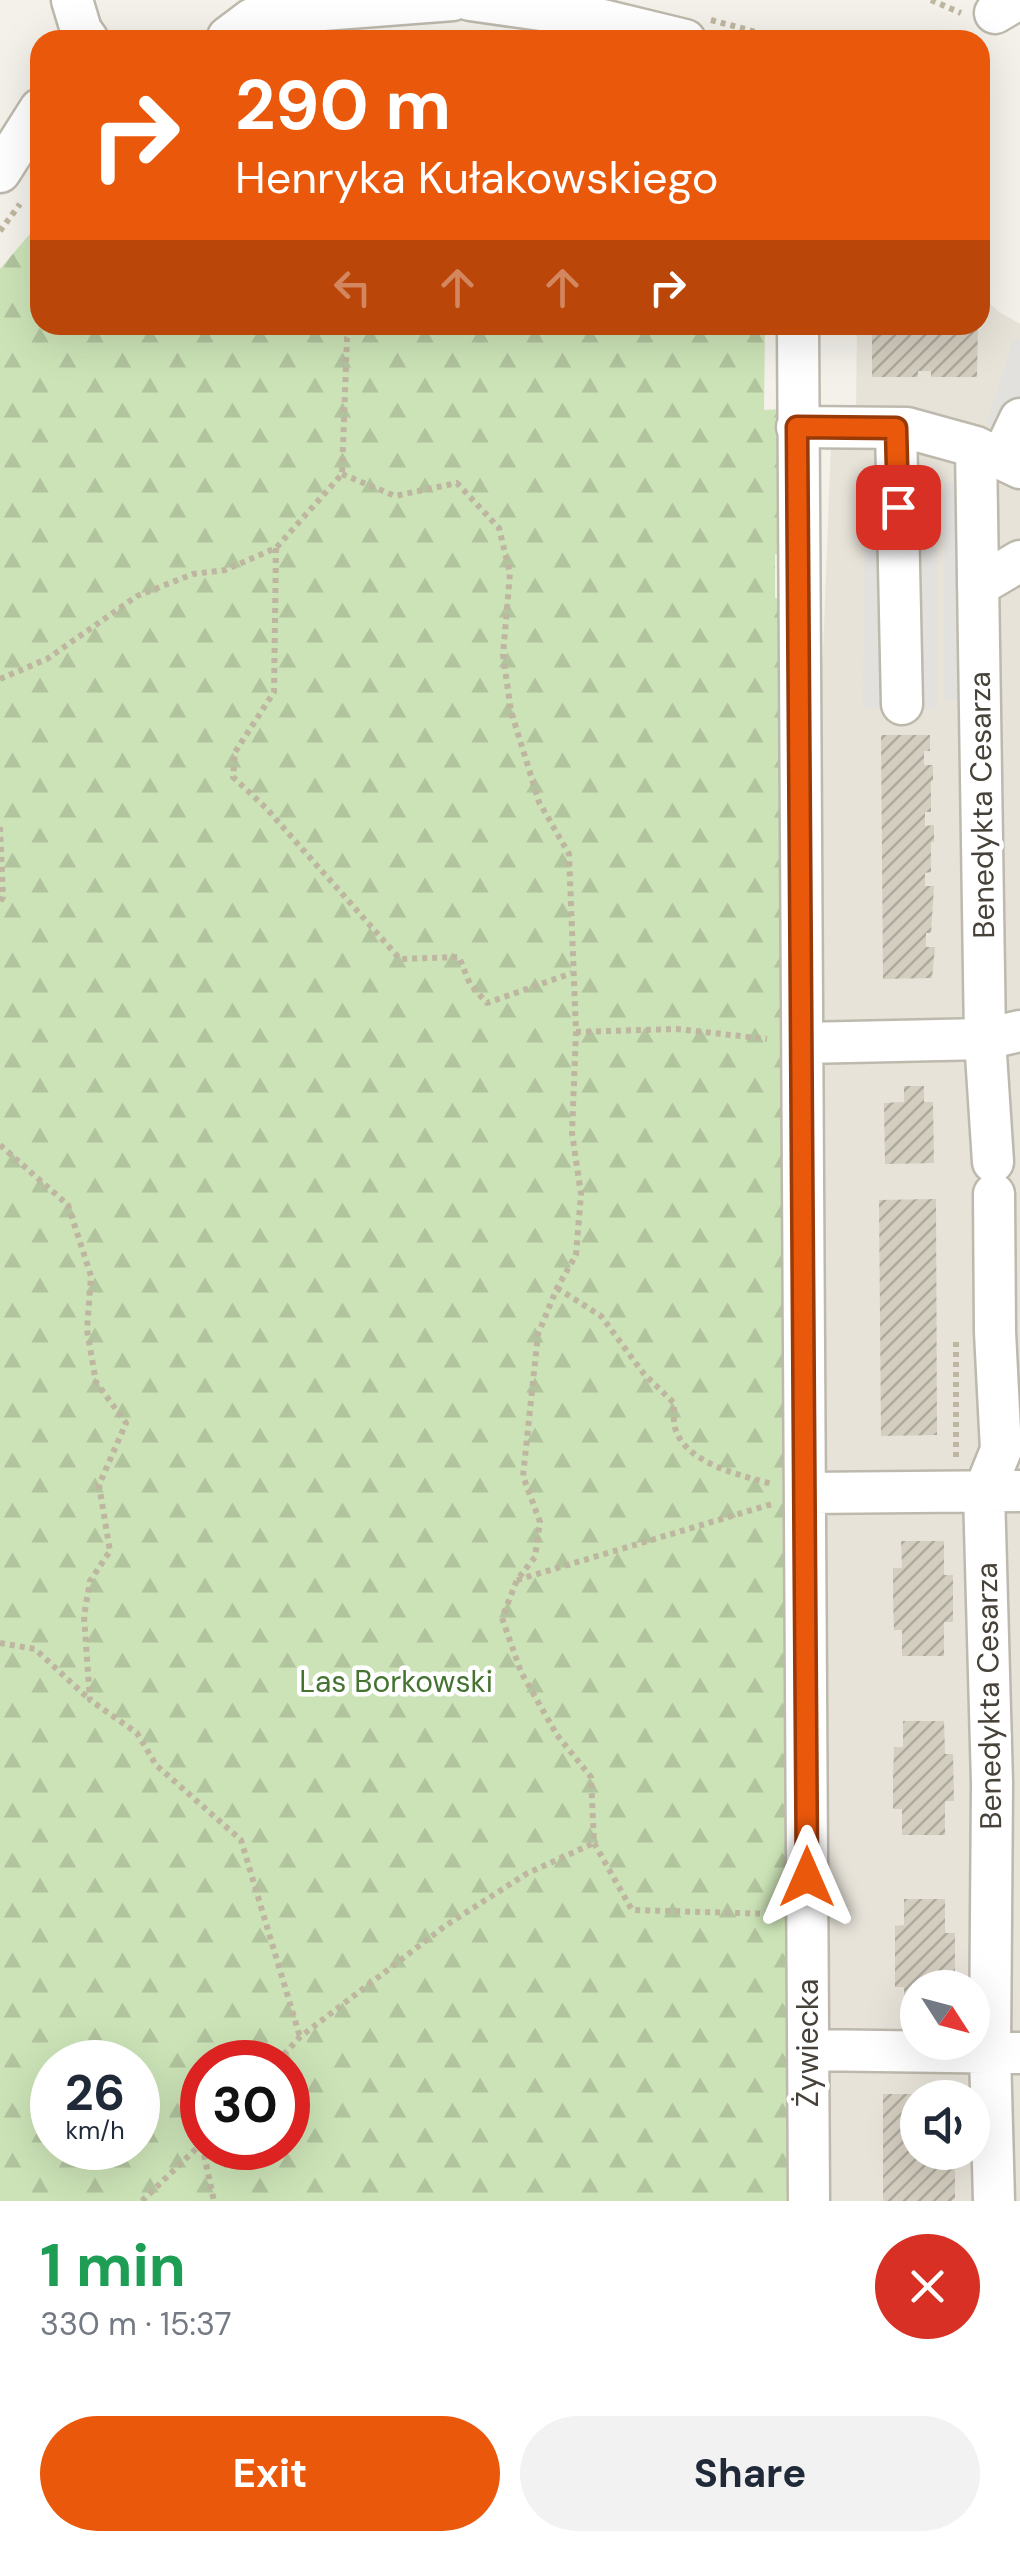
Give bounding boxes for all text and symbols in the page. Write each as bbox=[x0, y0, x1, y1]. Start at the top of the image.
text: 290 m bbox=[235, 60, 451, 151]
icon: right bbox=[70, 70, 200, 200]
text: Henryka Kułakowskiego bbox=[235, 148, 718, 207]
icon: left bbox=[325, 260, 380, 315]
icon: ahead bbox=[430, 260, 485, 315]
icon: ahead bbox=[535, 260, 590, 315]
icon: right bbox=[640, 260, 695, 315]
pin bbox=[856, 465, 941, 550]
icon: arrive bbox=[871, 480, 926, 535]
street label: Benedykta Cesarza bbox=[960, 671, 1003, 939]
street label: Benedykta Cesarza bbox=[967, 1562, 1010, 1830]
park label: Las Borkowski bbox=[299, 1662, 493, 1701]
position arrow bbox=[755, 1825, 859, 1929]
north arrow bbox=[900, 1970, 990, 2060]
map controls bbox=[900, 1970, 990, 2170]
street label: Żywiecka bbox=[788, 1979, 827, 2107]
speed limit sign: 30 bbox=[180, 2040, 310, 2170]
text: 26 bbox=[65, 2060, 125, 2126]
button: sound bbox=[900, 2080, 990, 2170]
text: km/h bbox=[65, 2114, 125, 2147]
text: 1 min bbox=[40, 2226, 186, 2305]
button: close bbox=[875, 2234, 980, 2339]
text: 330 m · 15:37 bbox=[40, 2303, 232, 2345]
button: Exit bbox=[40, 2416, 500, 2531]
button: Share bbox=[520, 2416, 980, 2531]

